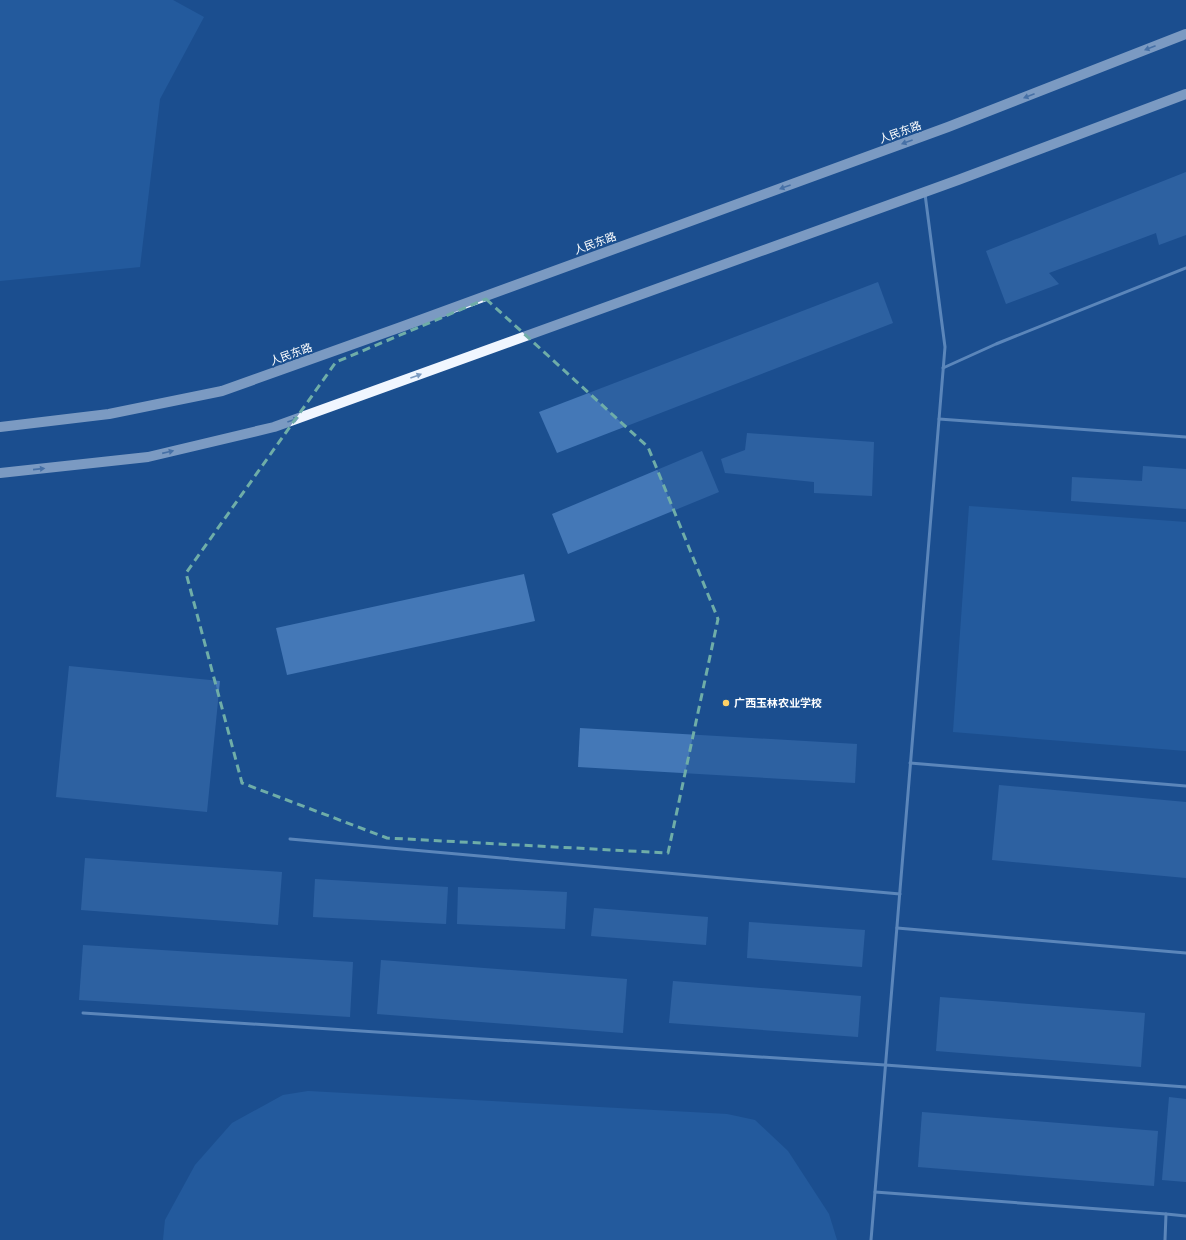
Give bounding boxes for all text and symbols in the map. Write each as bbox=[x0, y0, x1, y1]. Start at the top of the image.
one-way arrow bbox=[1143, 46, 1155, 52]
one-way arrow bbox=[1022, 93, 1034, 99]
street label: 人民东路 bbox=[877, 118, 923, 146]
one-way arrow bbox=[901, 139, 913, 145]
one-way arrow bbox=[779, 184, 791, 190]
street label: 人民东路 bbox=[572, 229, 618, 257]
street label: 人民东路 bbox=[268, 340, 314, 368]
one-way arrow bbox=[410, 372, 422, 378]
one-way arrow bbox=[288, 417, 300, 423]
one-way arrow bbox=[161, 449, 174, 455]
one-way arrow bbox=[33, 466, 45, 472]
place label: 广西玉林农业学校 bbox=[734, 696, 822, 710]
marker: 广西玉林农业学校 bbox=[721, 698, 731, 708]

